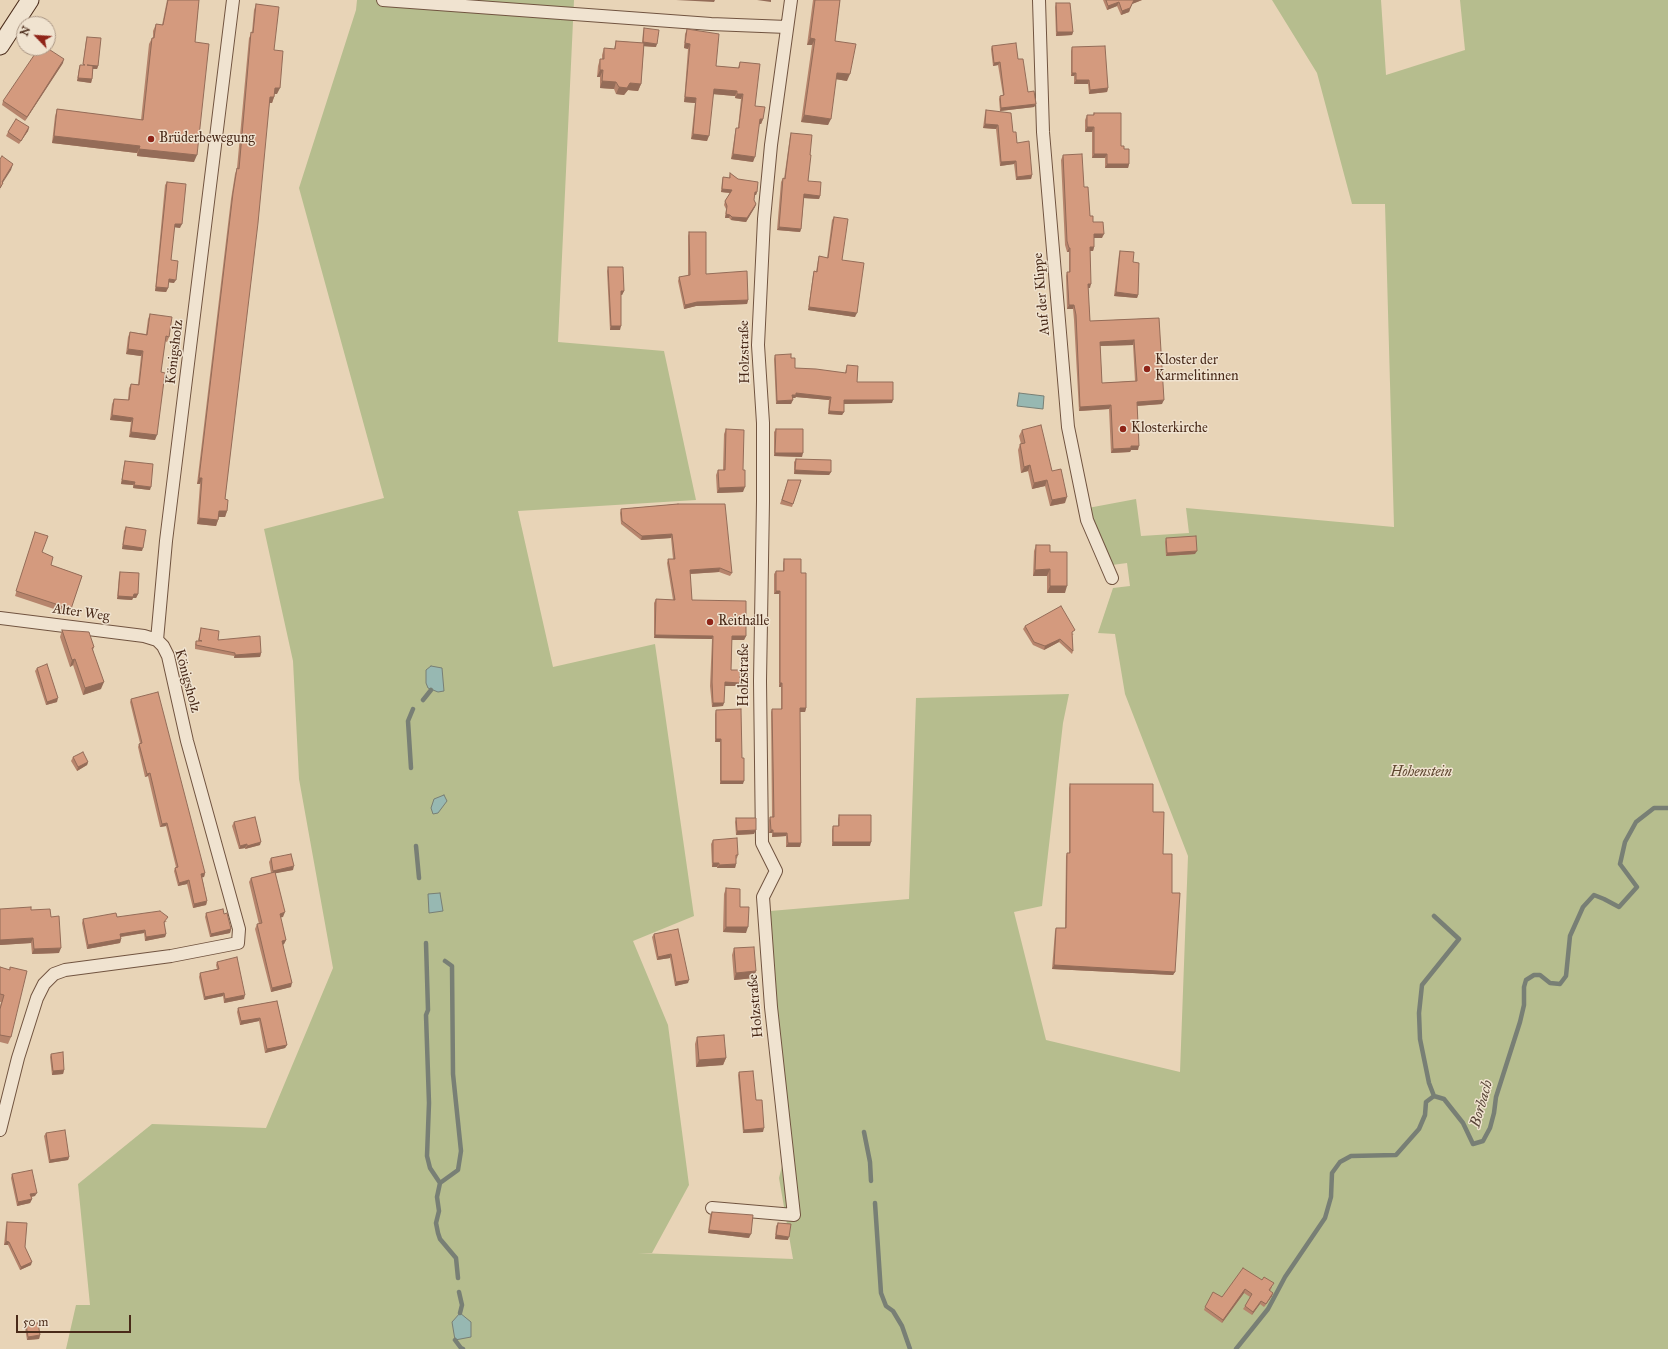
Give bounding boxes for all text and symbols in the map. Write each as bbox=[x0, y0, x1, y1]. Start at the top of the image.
north arrow bbox=[16, 16, 56, 56]
text: N bbox=[18, 24, 33, 38]
place label: Brüderbewegung bbox=[159, 131, 255, 147]
marker: Brüderbewegung bbox=[146, 134, 156, 144]
street label: Auf der Klippe bbox=[1030, 252, 1054, 336]
street label: Königsholz bbox=[163, 319, 187, 385]
street label: Holzstraße bbox=[736, 320, 754, 384]
place label: Kloster der Karmelitinnen bbox=[1155, 353, 1239, 386]
marker: Kloster der Karmelitinnen bbox=[1142, 364, 1152, 374]
place label: Klosterkirche bbox=[1131, 421, 1208, 437]
marker: Klosterkirche bbox=[1118, 424, 1128, 434]
street label: Alter Weg bbox=[51, 601, 111, 625]
place label: Reithalle bbox=[718, 614, 769, 630]
marker: Reithalle bbox=[705, 617, 715, 627]
street label: Holzstraße bbox=[737, 643, 753, 707]
street label: Königsholz bbox=[170, 647, 204, 715]
park label: Hohenstein bbox=[1390, 765, 1452, 781]
street label: Holzstraße bbox=[745, 974, 767, 1038]
water label: Borbach bbox=[1467, 1078, 1497, 1130]
scale bar bbox=[18, 1307, 133, 1333]
text: 50 m bbox=[23, 1315, 48, 1329]

